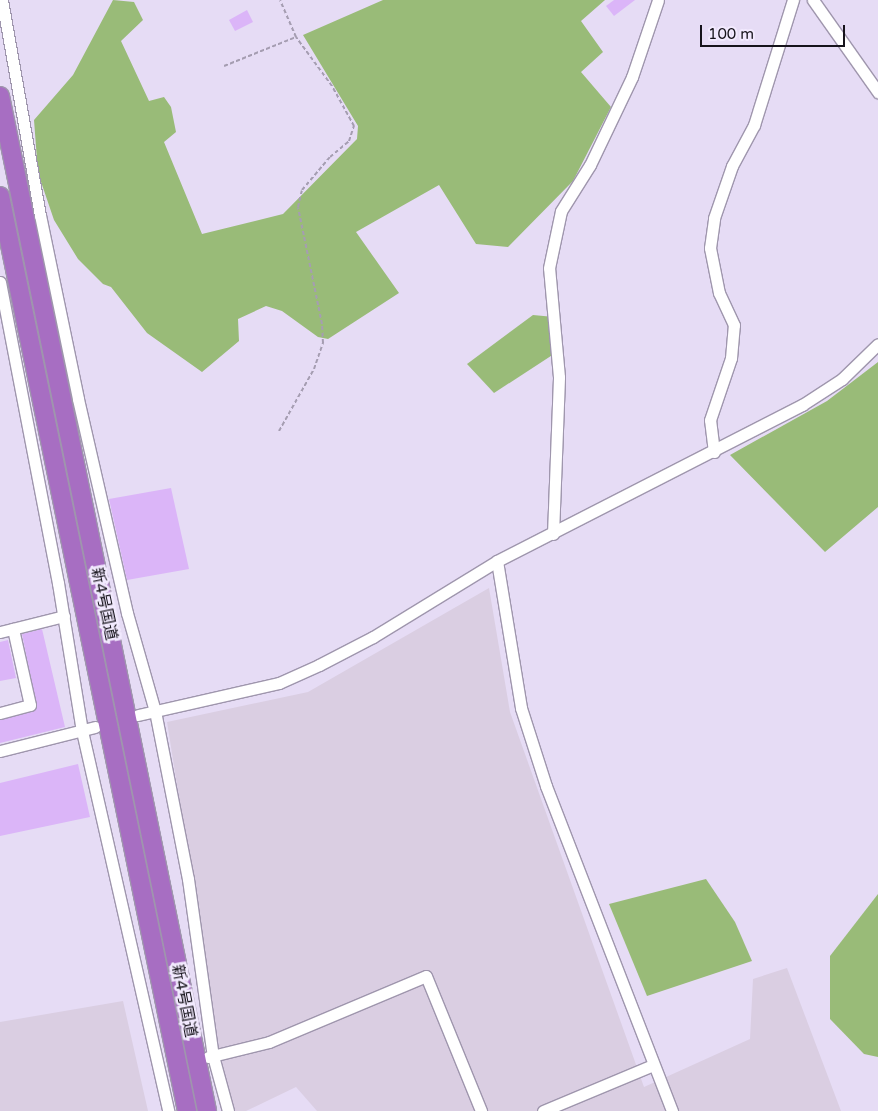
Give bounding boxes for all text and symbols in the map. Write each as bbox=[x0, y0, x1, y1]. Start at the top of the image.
scale bar bbox=[703, 15, 848, 47]
text: 100 m bbox=[708, 25, 754, 43]
street label: 新4号国道 bbox=[87, 566, 121, 642]
street label: 新4号国道 bbox=[168, 963, 200, 1039]

